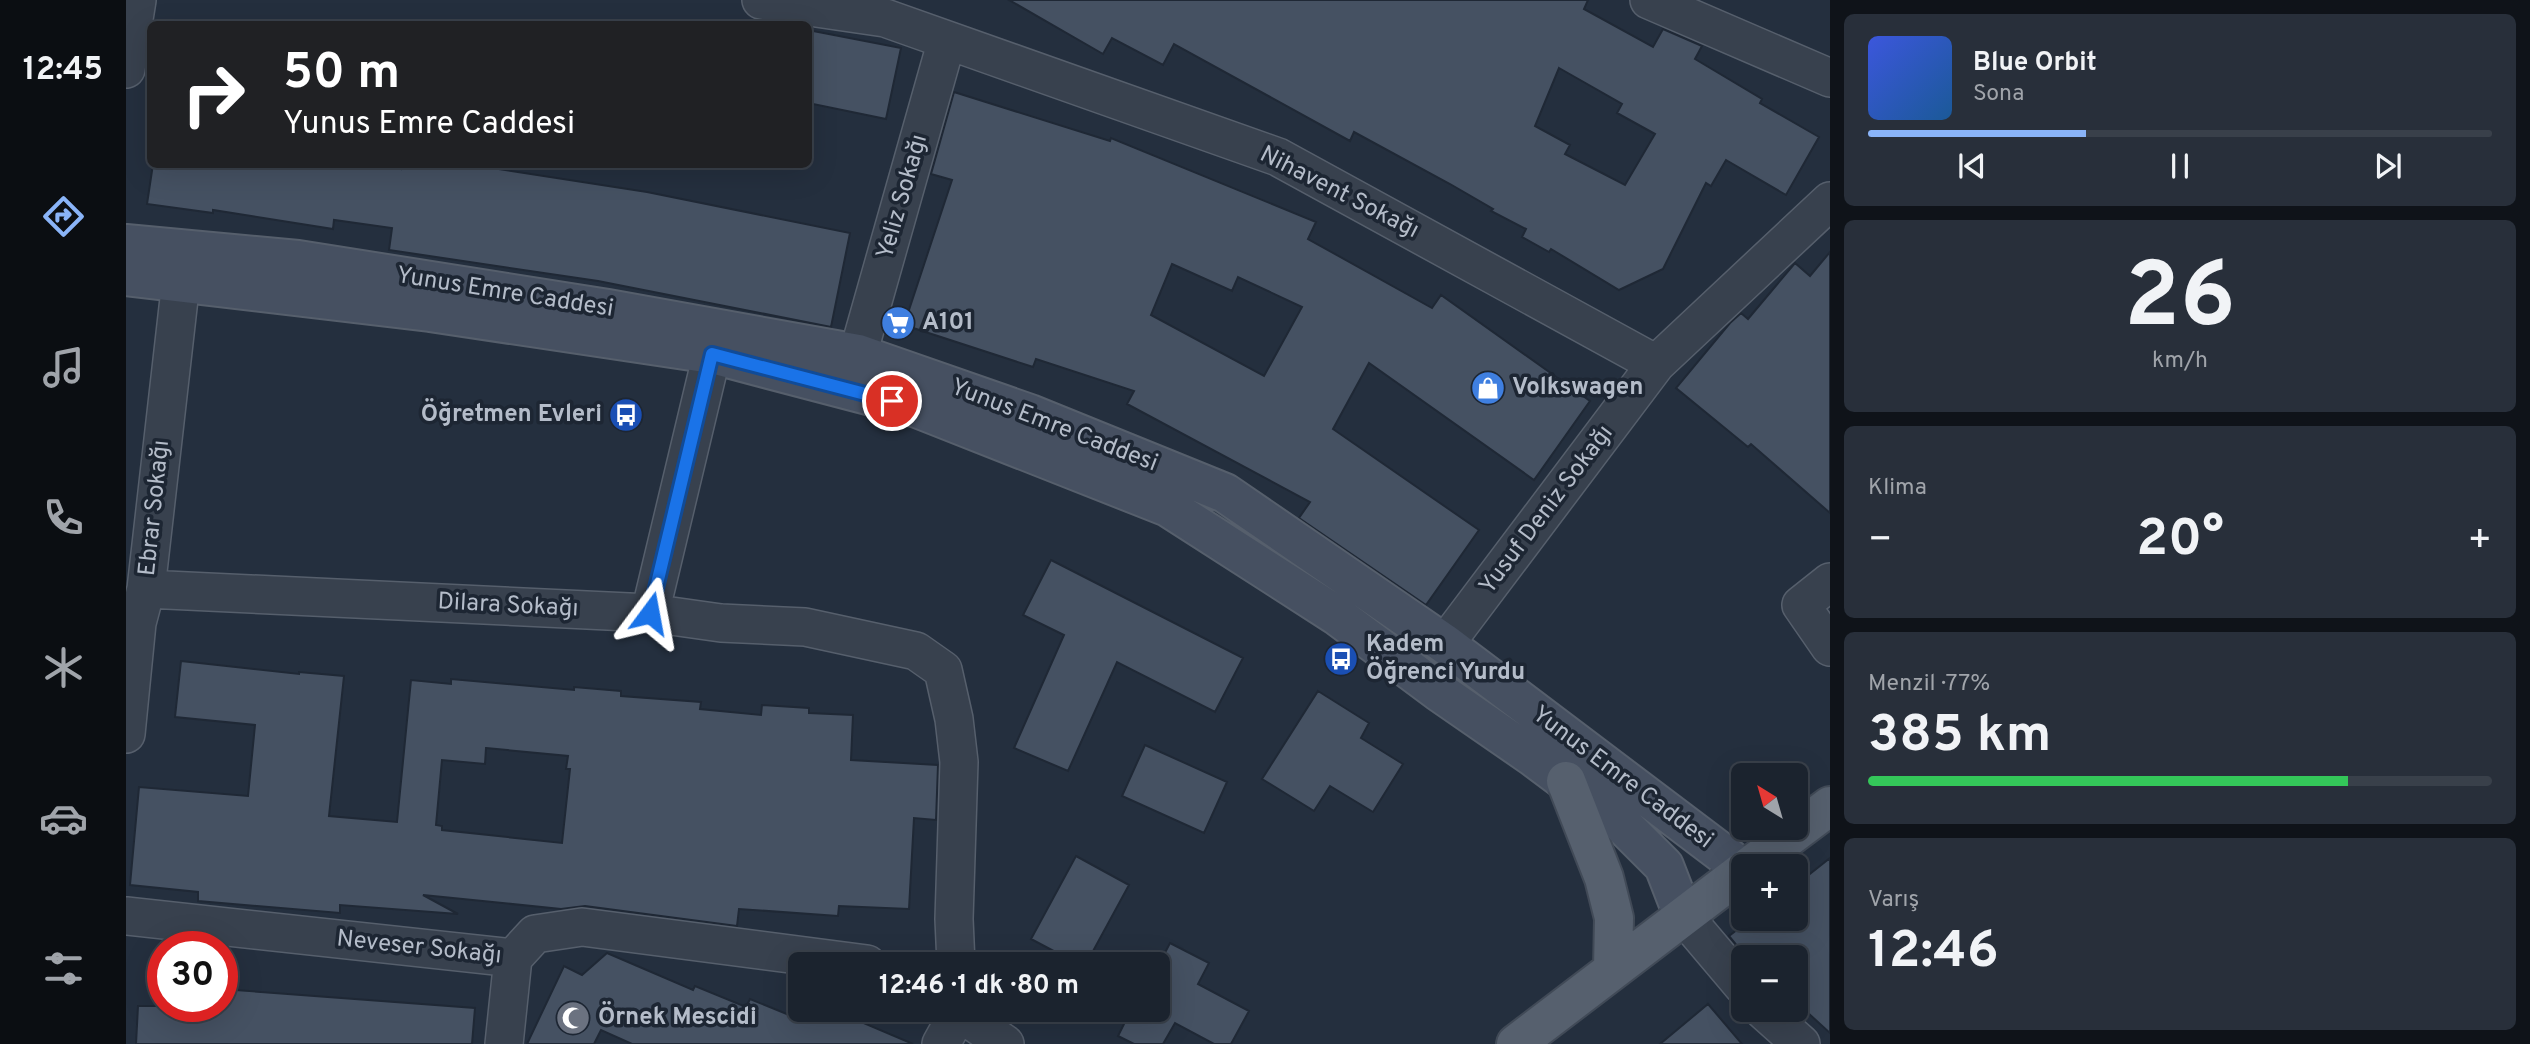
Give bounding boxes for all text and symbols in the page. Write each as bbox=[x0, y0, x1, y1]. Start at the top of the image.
text: 50 m bbox=[283, 44, 400, 106]
text: Blue Orbit bbox=[1973, 47, 2097, 80]
icon: right bbox=[168, 49, 259, 140]
text: 12:45 bbox=[23, 51, 103, 91]
text: Sona bbox=[1973, 80, 2024, 109]
text: Yunus Emre Caddesi bbox=[283, 105, 575, 145]
street label: Yeliz Sokağı bbox=[871, 131, 935, 263]
street label: Nihavent Sokağı bbox=[1254, 140, 1424, 246]
icon: previous bbox=[1953, 147, 1991, 185]
icon: pause bbox=[2161, 147, 2199, 185]
icon: next bbox=[2369, 147, 2407, 185]
icon: directions bbox=[39, 192, 88, 241]
text: 26 bbox=[2124, 244, 2236, 359]
street label: Yunus Emre Caddesi bbox=[394, 261, 616, 325]
supermarket icon: A101 bbox=[879, 304, 917, 342]
place label: A101 bbox=[922, 308, 974, 338]
icon: music bbox=[39, 343, 88, 392]
text: km/h bbox=[2152, 347, 2208, 376]
shop icon: Volkswagen bbox=[1469, 369, 1507, 407]
pin bbox=[862, 371, 922, 431]
street label: Yunus Emre Caddesi bbox=[946, 373, 1162, 479]
place label: Volkswagen bbox=[1512, 373, 1644, 403]
icon: arrive bbox=[873, 382, 911, 420]
bus stop icon: Öğretmen Evleri bbox=[607, 396, 645, 434]
place label: Öğretmen Evleri bbox=[421, 398, 602, 430]
street label: Yusuf Deniz Sokağı bbox=[1474, 419, 1620, 601]
street label: Ebrar Sokağı bbox=[133, 438, 177, 578]
text: Klima bbox=[1868, 474, 1927, 503]
icon: phone bbox=[39, 493, 88, 542]
text: 20° bbox=[2136, 508, 2224, 574]
text: − bbox=[1868, 517, 1893, 566]
text: + bbox=[2467, 517, 2492, 566]
position arrow bbox=[613, 576, 687, 650]
street label: Dilara Sokağı bbox=[437, 587, 579, 625]
place label: Kadem Öğrenci Yurdu bbox=[1366, 630, 1525, 688]
bus stop icon: Kadem Öğrenci Yurdu bbox=[1322, 640, 1360, 678]
icon: climate bbox=[39, 643, 88, 692]
text: Menzil · 77% bbox=[1868, 670, 1990, 699]
street label: Yunus Emre Caddesi bbox=[1525, 700, 1719, 856]
text: 385 km bbox=[1868, 704, 2051, 770]
north arrow bbox=[1731, 763, 1808, 840]
map controls bbox=[1731, 763, 1808, 1022]
icon: car bbox=[39, 794, 88, 843]
button: + bbox=[1731, 854, 1808, 931]
text: Varış bbox=[1868, 886, 1919, 915]
text: 12:46 bbox=[1868, 920, 1999, 986]
street label: Neveser Sokağı bbox=[335, 924, 503, 972]
speed limit sign: 30 bbox=[147, 931, 238, 1022]
icon: filters bbox=[39, 944, 88, 993]
button: − bbox=[1731, 945, 1808, 1022]
text: 12:46 · 1 dk · 80 m bbox=[879, 970, 1079, 1003]
mosque icon: Örnek Mescidi bbox=[554, 999, 592, 1037]
place label: Örnek Mescidi bbox=[598, 1001, 757, 1033]

